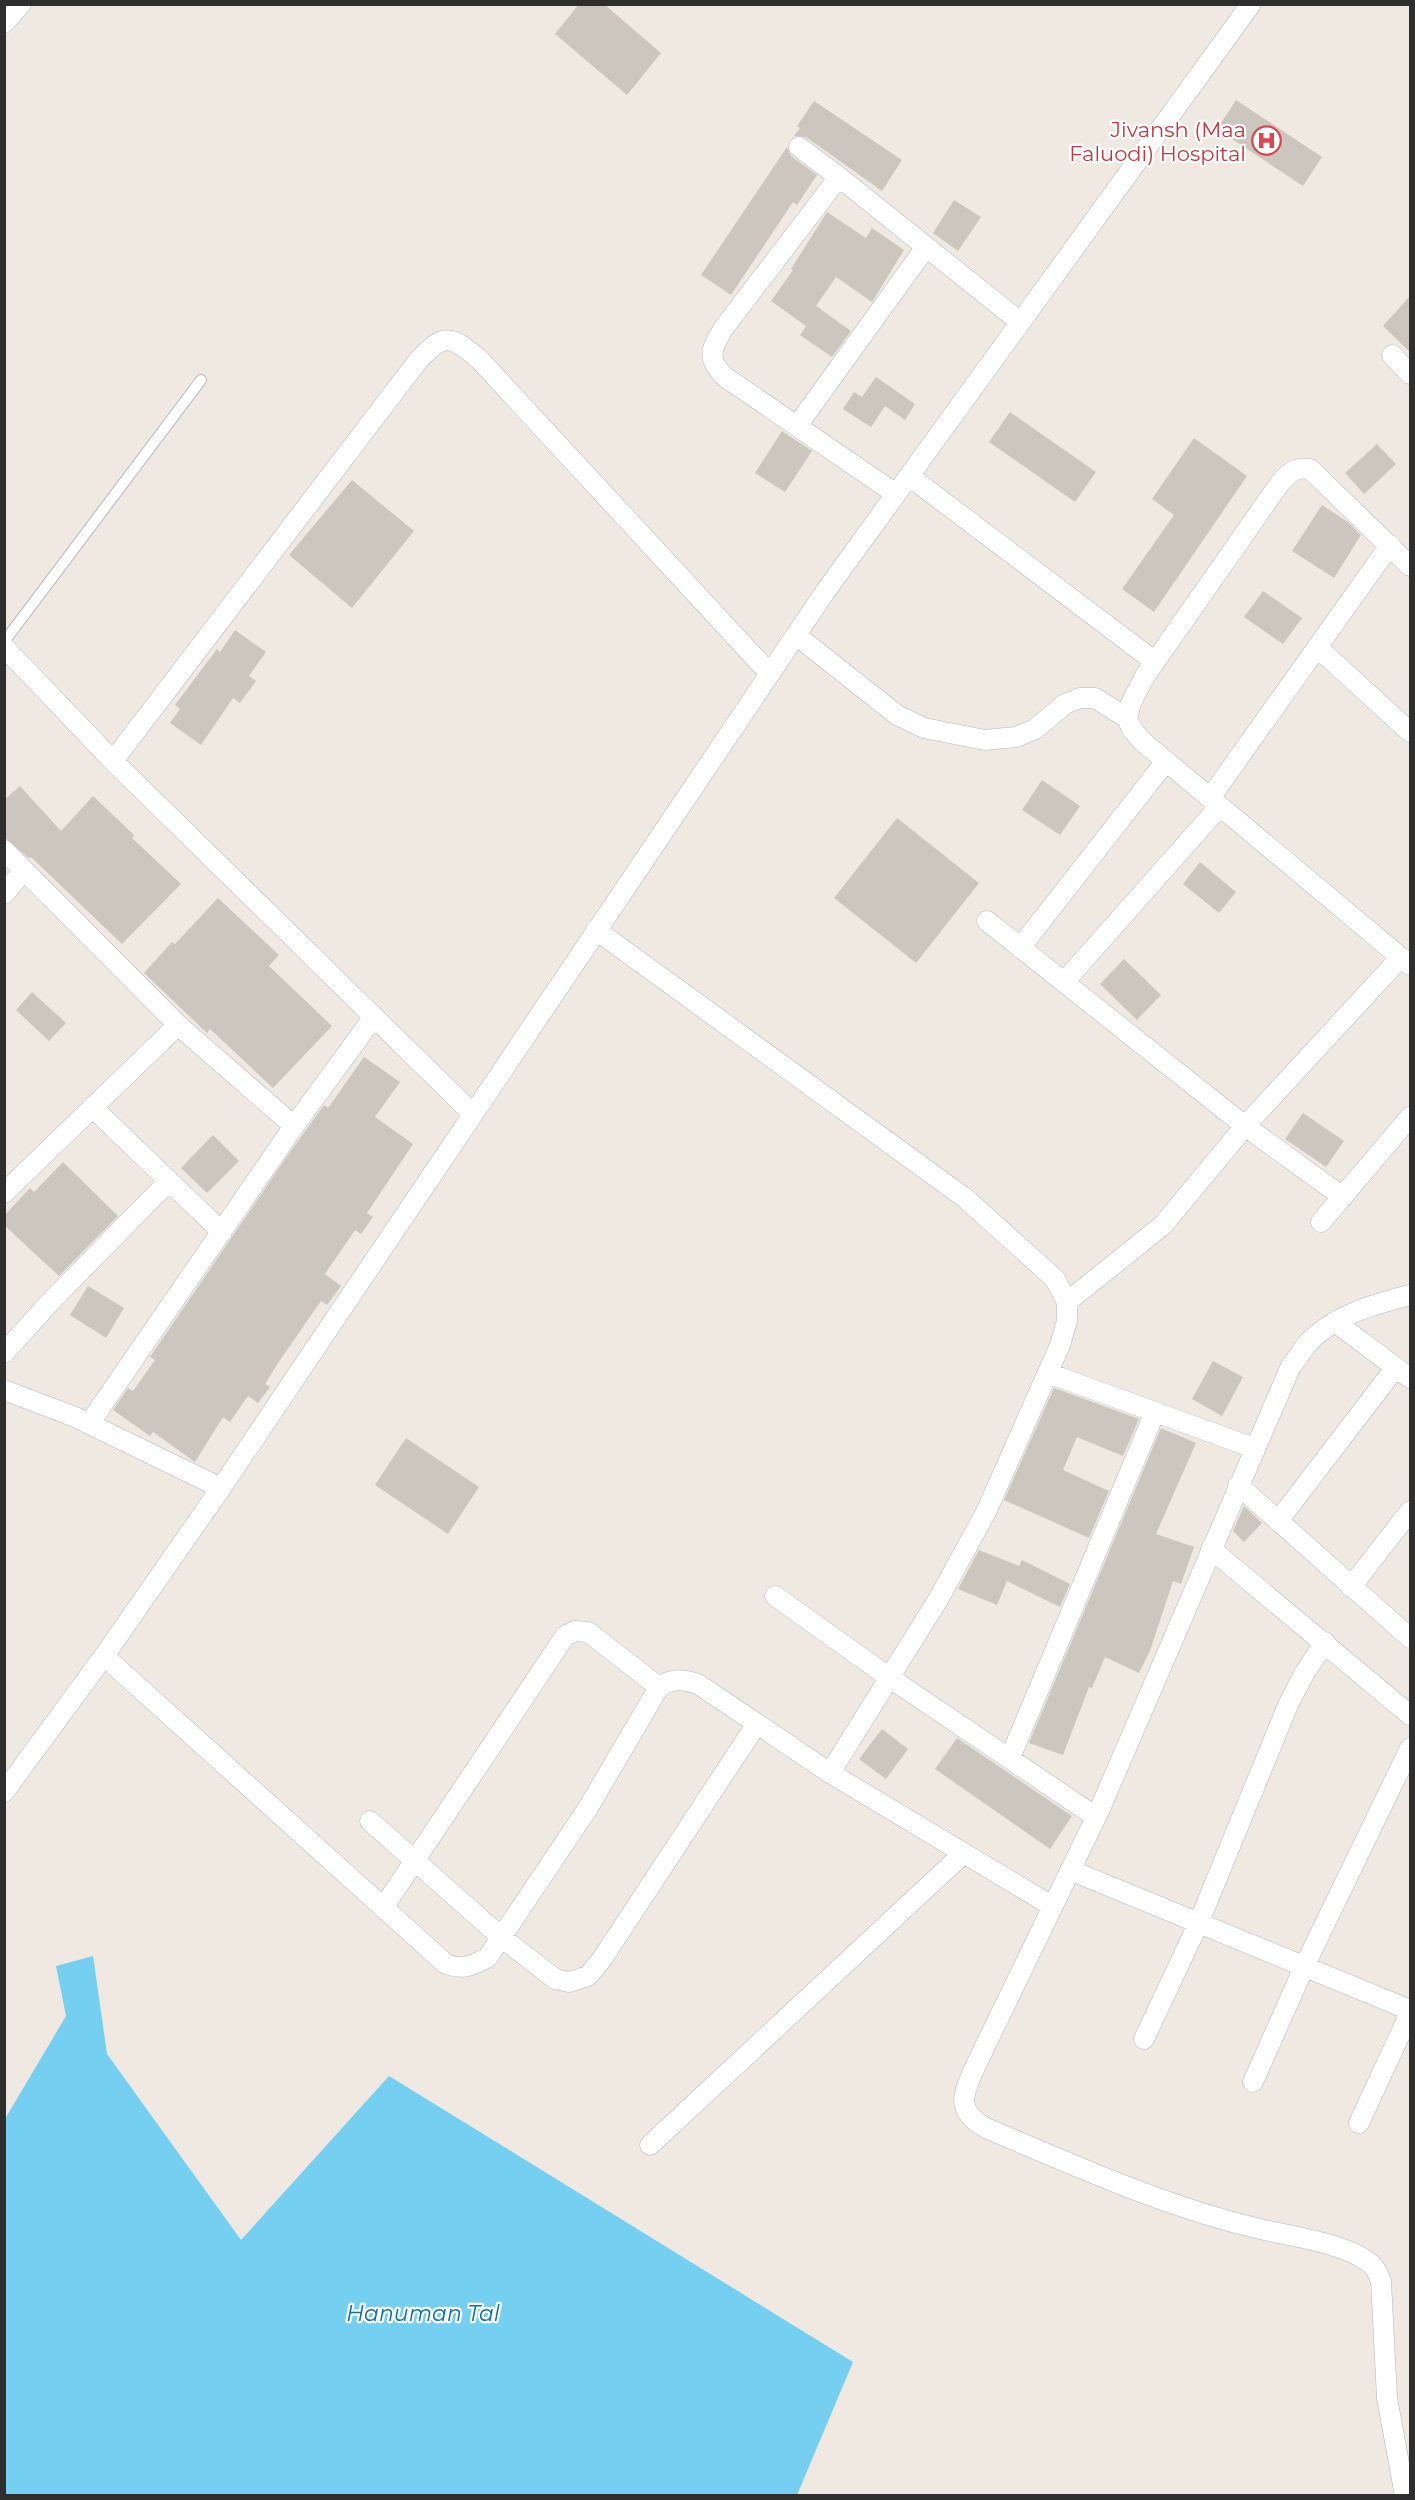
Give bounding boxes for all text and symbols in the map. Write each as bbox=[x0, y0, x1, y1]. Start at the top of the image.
place label: Jivansh (Maa Faluodi) Hospital bbox=[1069, 117, 1246, 166]
hospital icon: Jivansh (Maa Faluodi) Hospital bbox=[1251, 125, 1283, 157]
water label: Hanuman Tal bbox=[346, 2300, 500, 2327]

